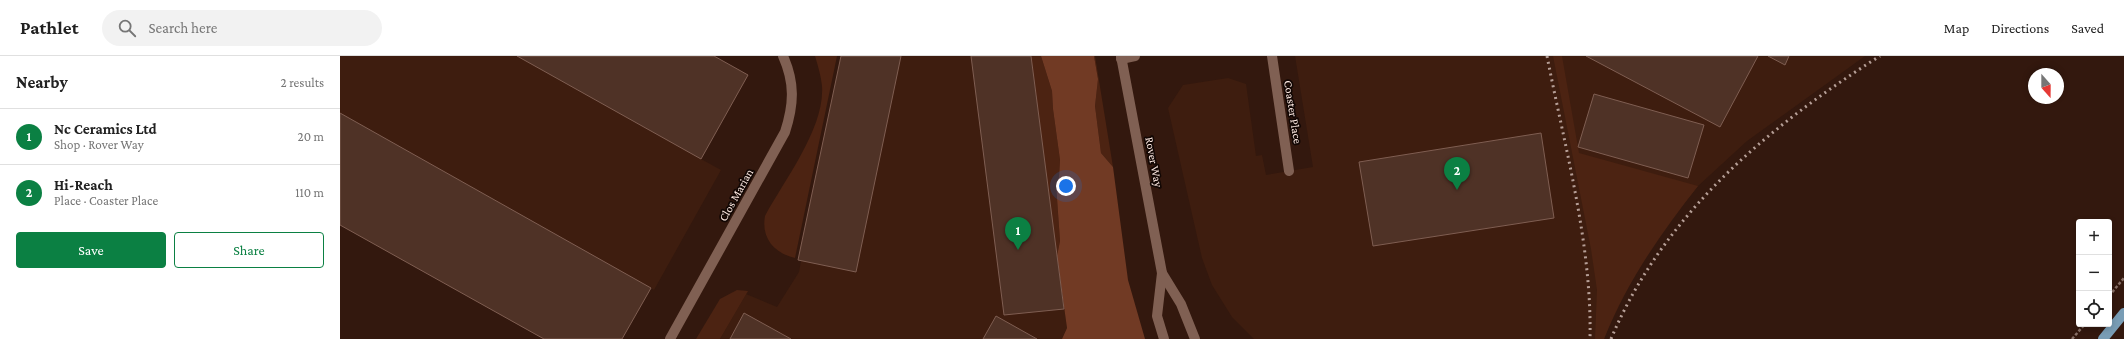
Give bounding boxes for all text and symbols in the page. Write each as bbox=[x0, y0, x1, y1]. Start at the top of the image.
search box bbox=[102, 10, 382, 46]
text: Pathlet bbox=[20, 17, 78, 38]
icon: search bbox=[116, 17, 138, 39]
text: Search here bbox=[148, 20, 217, 36]
text: Map bbox=[1944, 20, 1969, 36]
text: Directions bbox=[1991, 20, 2049, 36]
text: Saved bbox=[2071, 20, 2104, 36]
north arrow bbox=[2028, 68, 2064, 104]
text: Nearby bbox=[16, 73, 68, 92]
text: 2 results bbox=[281, 75, 324, 90]
street label: Coaster Place bbox=[1281, 79, 1305, 145]
text: Nc Ceramics Ltd bbox=[54, 121, 157, 137]
text: 1 bbox=[27, 129, 31, 144]
text: 20 m bbox=[298, 129, 324, 144]
street label: Rover Way bbox=[1142, 136, 1166, 189]
text: Shop · Rover Way bbox=[54, 137, 144, 152]
pin: 2 bbox=[1444, 157, 1470, 190]
street label: Clos Marian bbox=[716, 166, 756, 224]
your location bbox=[1056, 176, 1076, 196]
text: Hi-Reach bbox=[54, 177, 113, 193]
text: 2 bbox=[26, 185, 32, 200]
text: 110 m bbox=[295, 185, 324, 200]
text: Place · Coaster Place bbox=[54, 193, 158, 208]
pin: 1 bbox=[1005, 217, 1031, 250]
map controls bbox=[2076, 219, 2112, 327]
button: + bbox=[2076, 219, 2112, 255]
button: Save bbox=[16, 232, 166, 268]
button: Share bbox=[174, 232, 324, 268]
button: − bbox=[2076, 255, 2112, 291]
button: locate bbox=[2076, 291, 2112, 327]

